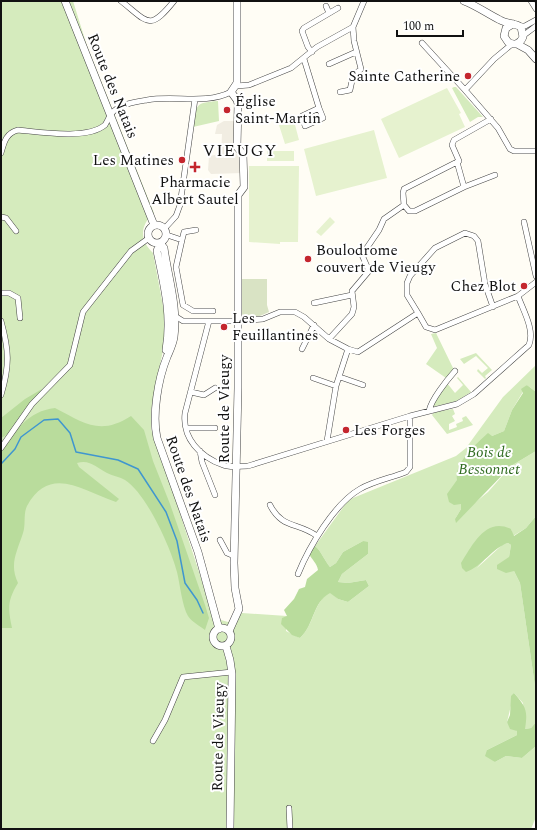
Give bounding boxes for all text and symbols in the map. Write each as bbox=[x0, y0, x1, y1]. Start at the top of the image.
scale bar bbox=[397, 12, 463, 38]
text: 100 m bbox=[403, 17, 434, 36]
street label: Route des Natais bbox=[81, 30, 144, 142]
place label: Sainte Catherine bbox=[348, 65, 460, 88]
marker: Sainte Catherine bbox=[463, 71, 473, 81]
place label: Église Saint-Martin bbox=[235, 90, 321, 130]
marker: Église Saint-Martin bbox=[222, 105, 232, 115]
district label: VIEUGY bbox=[203, 138, 277, 164]
place label: Les Matines bbox=[93, 149, 174, 172]
marker: Les Matines bbox=[177, 155, 187, 165]
marker: Pharmacie Albert Sautel bbox=[190, 162, 200, 172]
place label: Pharmacie Albert Sautel bbox=[151, 171, 239, 211]
place label: Boulodrome couvert de Vieugy bbox=[316, 239, 436, 279]
marker: Boulodrome couvert de Vieugy bbox=[303, 254, 313, 264]
place label: Chez Blot bbox=[451, 275, 516, 298]
marker: Chez Blot bbox=[519, 281, 529, 291]
place label: Les Feuillantines bbox=[232, 307, 319, 347]
marker: Les Feuillantines bbox=[219, 322, 229, 332]
street label: Route de Vieugy bbox=[213, 354, 236, 464]
place label: Les Forges bbox=[354, 419, 426, 442]
marker: Les Forges bbox=[341, 425, 351, 435]
street label: Route des Natais bbox=[159, 433, 218, 546]
park label: Bois de Bessonnet bbox=[458, 441, 520, 481]
street label: Route de Vieugy bbox=[206, 682, 231, 792]

